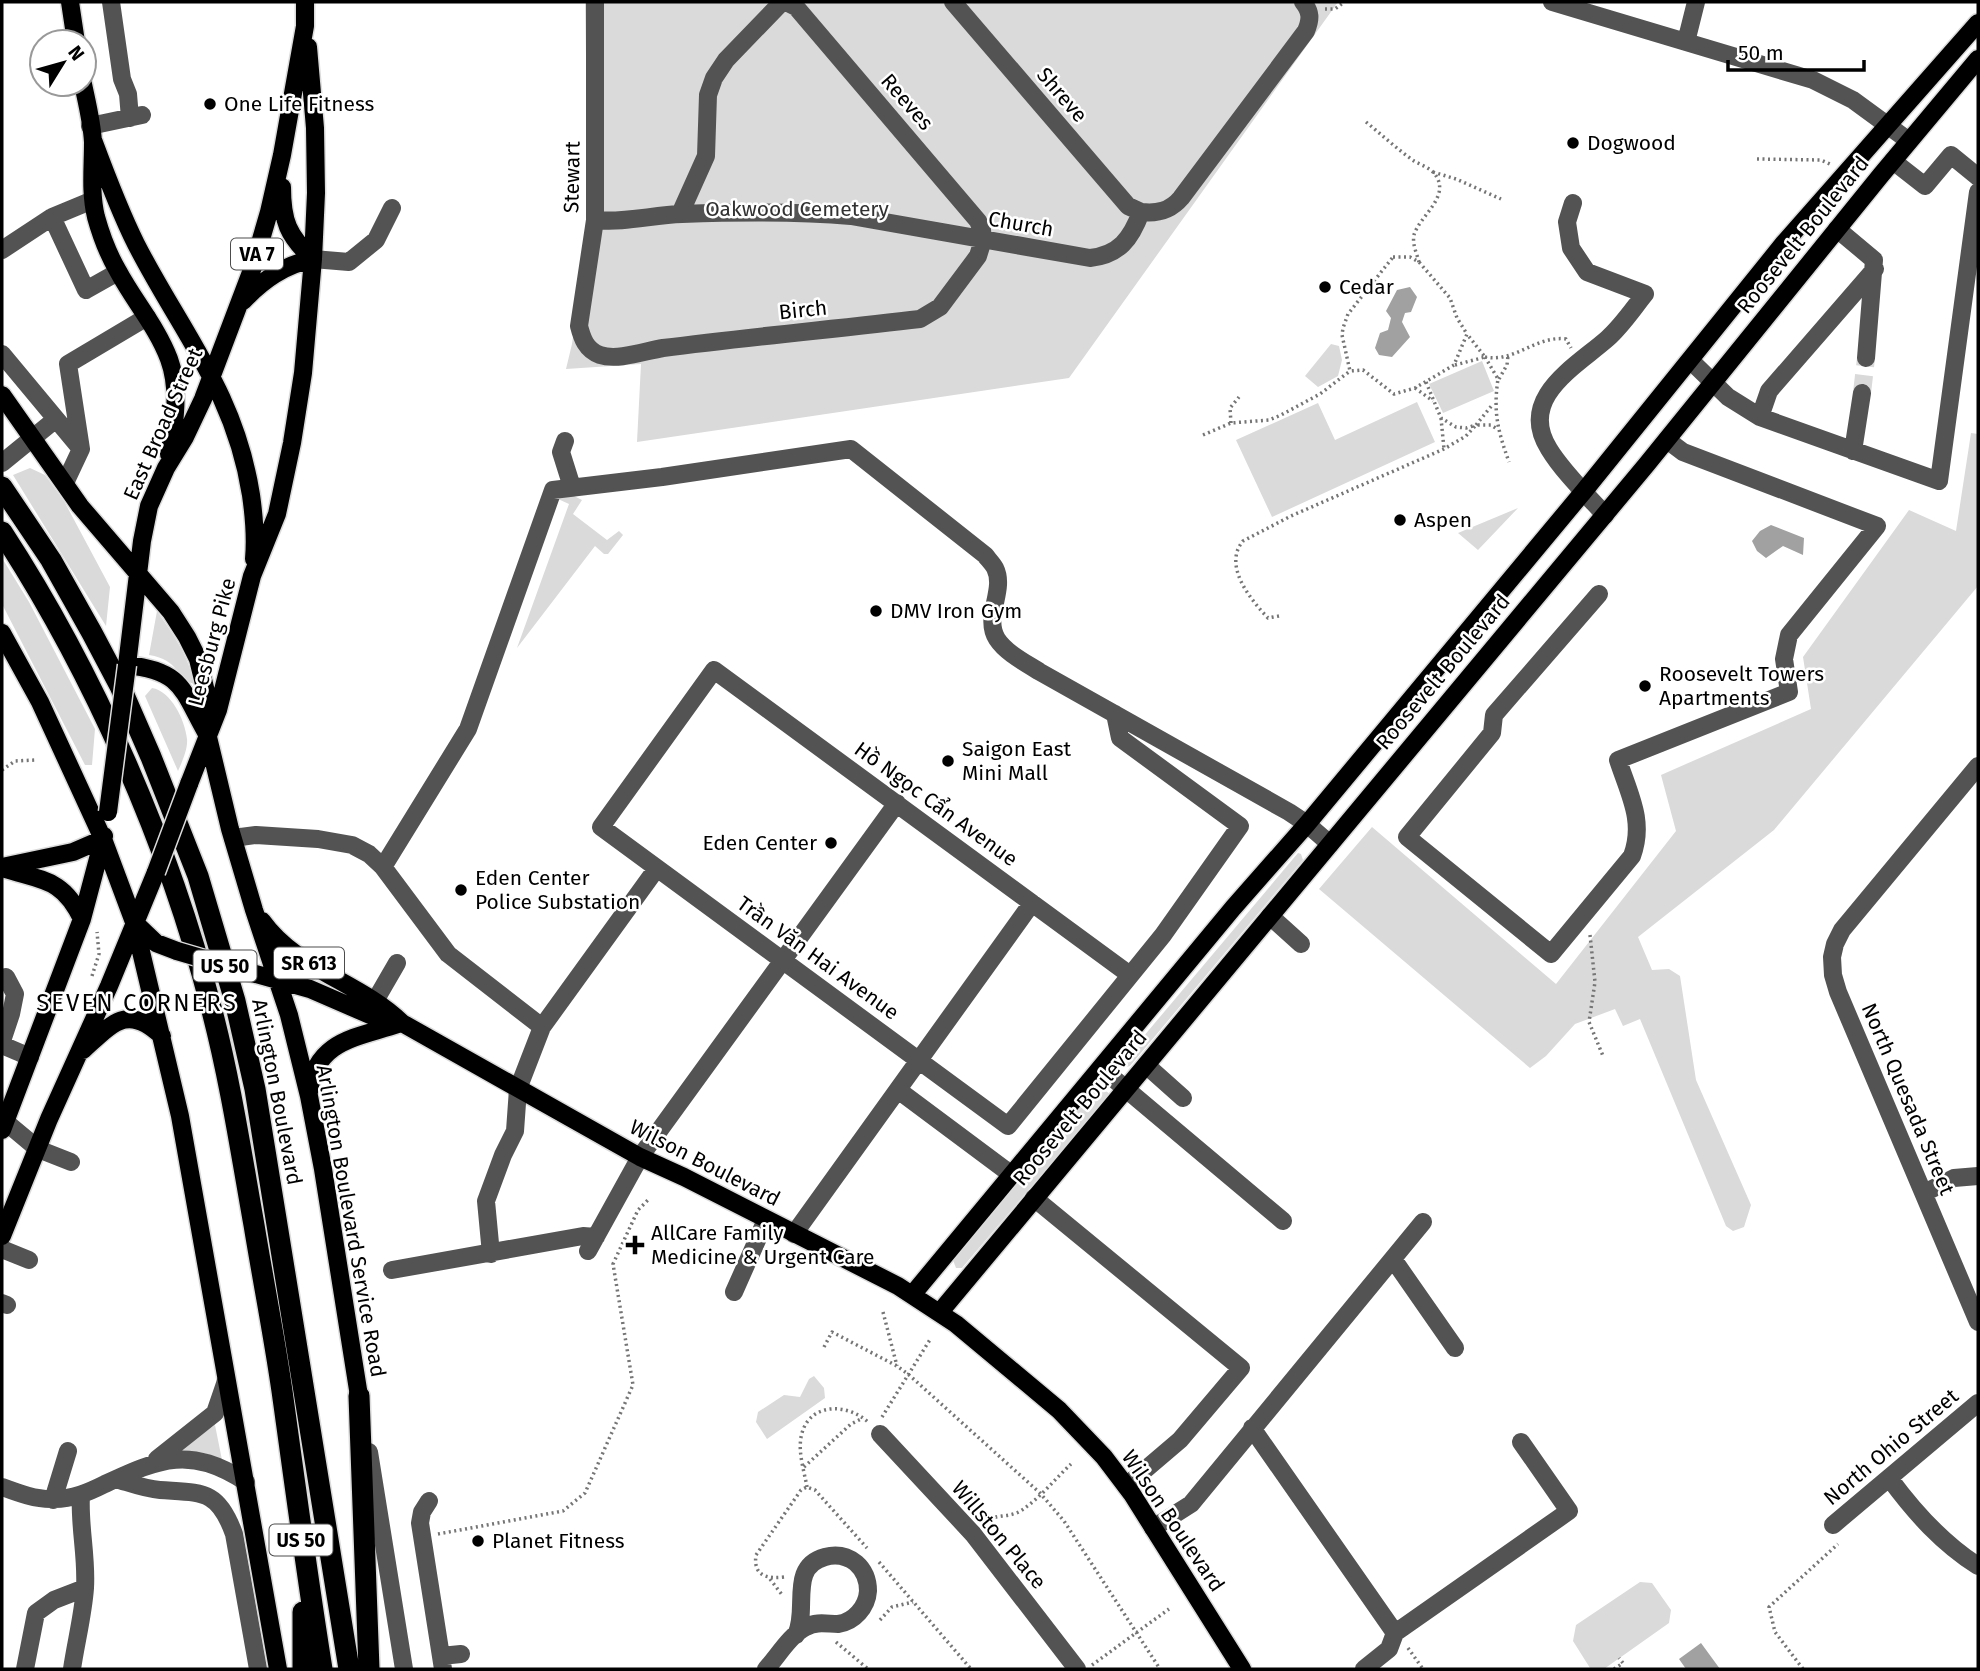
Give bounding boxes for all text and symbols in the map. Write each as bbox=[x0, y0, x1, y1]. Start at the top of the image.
north arrow bbox=[28, 28, 98, 98]
scale bar bbox=[1728, 28, 1864, 72]
text: 50 m bbox=[1738, 40, 1784, 66]
text: N bbox=[63, 41, 89, 65]
street label: Shreve bbox=[1031, 62, 1093, 128]
street label: Reeves bbox=[875, 68, 939, 136]
place label: One Life Fitness bbox=[224, 91, 374, 117]
marker: One Life Fitness bbox=[202, 96, 218, 112]
place label: Dogwood bbox=[1587, 130, 1676, 156]
marker: Dogwood bbox=[1565, 135, 1581, 151]
street label: Stewart bbox=[558, 140, 586, 213]
street label: Roosevelt Boulevard bbox=[1731, 151, 1875, 319]
park label: Oakwood Cemetery bbox=[705, 196, 889, 222]
street label: Church bbox=[986, 205, 1056, 243]
road number: VA 7 bbox=[231, 238, 283, 270]
place label: Cedar bbox=[1339, 274, 1394, 300]
marker: Cedar bbox=[1317, 279, 1333, 295]
street label: Birch bbox=[778, 295, 828, 325]
street label: East Broad Street bbox=[118, 343, 208, 504]
place label: Aspen bbox=[1414, 507, 1472, 533]
marker: Aspen bbox=[1392, 512, 1408, 528]
street label: Leesburg Pike bbox=[182, 575, 242, 709]
street label: Roosevelt Boulevard bbox=[1370, 589, 1516, 755]
place label: DMV Iron Gym bbox=[890, 598, 1022, 624]
marker: DMV Iron Gym bbox=[868, 603, 884, 619]
place label: Roosevelt Towers Apartments bbox=[1659, 661, 1824, 711]
marker: Roosevelt Towers Apartments bbox=[1637, 678, 1653, 694]
street label: Hồ Ngọc Cẩn Avenue bbox=[849, 735, 1023, 872]
place label: Saigon East Mini Mall bbox=[962, 736, 1072, 786]
marker: Saigon East Mini Mall bbox=[940, 753, 956, 769]
place label: Eden Center bbox=[702, 830, 817, 856]
marker: Eden Center bbox=[823, 835, 839, 851]
place label: Eden Center Police Substation bbox=[475, 865, 640, 915]
marker: Eden Center Police Substation bbox=[453, 882, 469, 898]
street label: Trần Văn Hai Avenue bbox=[732, 890, 904, 1026]
road number: SR 613 bbox=[274, 948, 344, 979]
road number: US 50 bbox=[194, 950, 256, 982]
district label: SEVEN CORNERS bbox=[36, 989, 238, 1017]
street label: Arlington Boulevard bbox=[246, 997, 308, 1187]
street label: North Quesada Street bbox=[1856, 999, 1960, 1199]
street label: Roosevelt Boulevard bbox=[1007, 1025, 1153, 1191]
street label: Arlington Boulevard Service Road bbox=[311, 1063, 391, 1379]
street label: Wilson Boulevard bbox=[625, 1114, 785, 1212]
place label: AllCare Family Medicine & Urgent Care bbox=[651, 1220, 874, 1270]
marker: AllCare Family Medicine & Urgent Care bbox=[625, 1235, 645, 1255]
street label: North Ohio Street bbox=[1818, 1383, 1964, 1511]
street label: Wilson Boulevard bbox=[1116, 1445, 1230, 1597]
street label: Willston Place bbox=[946, 1476, 1052, 1594]
road number: US 50 bbox=[270, 1524, 332, 1556]
place label: Planet Fitness bbox=[492, 1528, 625, 1554]
marker: Planet Fitness bbox=[470, 1533, 486, 1549]

